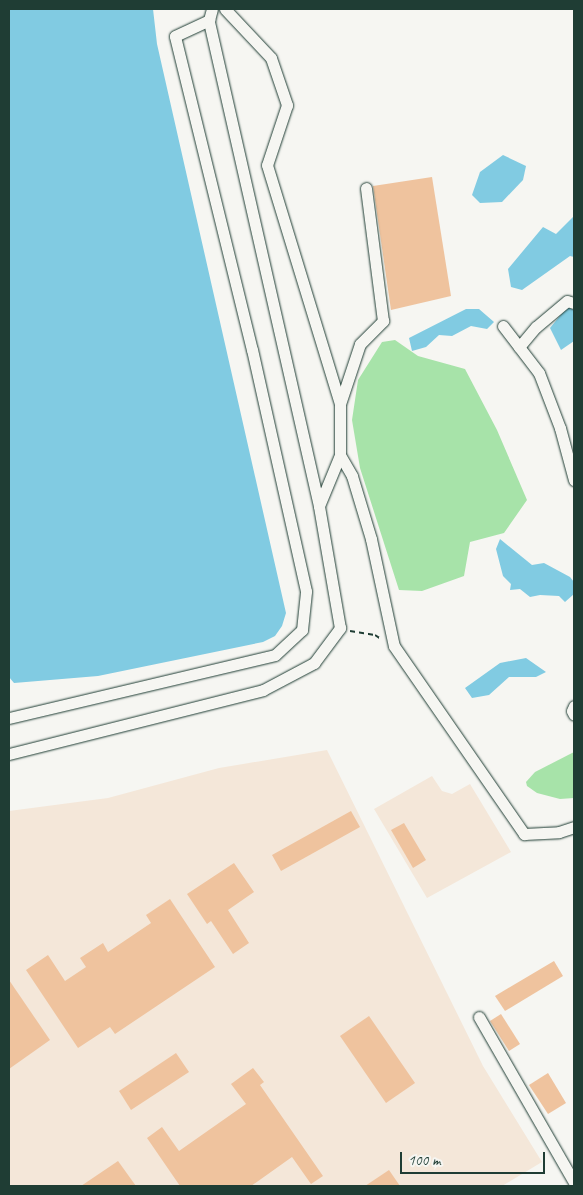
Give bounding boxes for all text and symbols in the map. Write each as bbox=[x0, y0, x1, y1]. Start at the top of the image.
scale bar bbox=[403, 1142, 548, 1174]
text: 100 m bbox=[408, 1151, 440, 1170]

